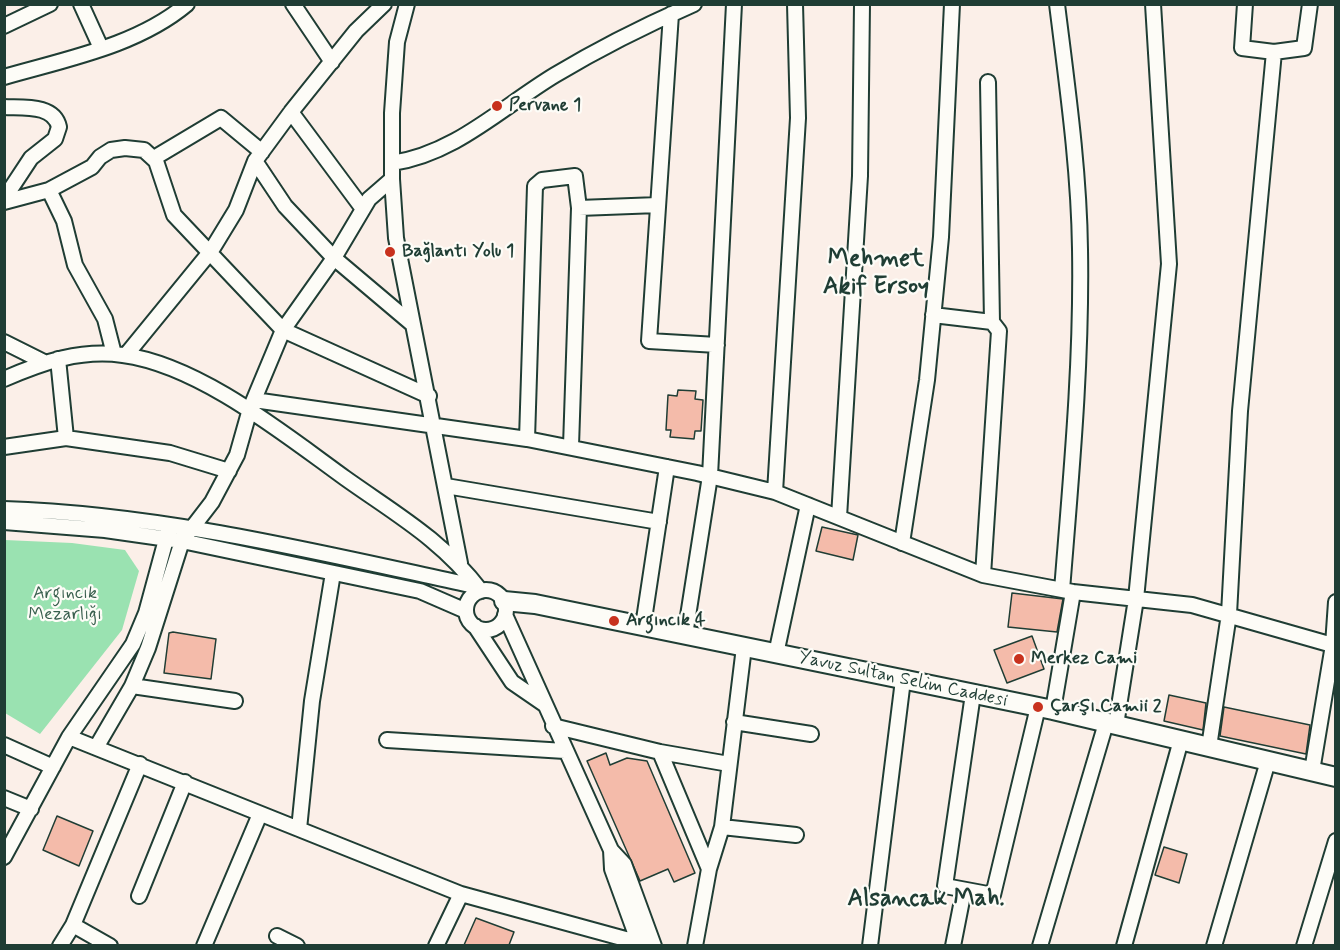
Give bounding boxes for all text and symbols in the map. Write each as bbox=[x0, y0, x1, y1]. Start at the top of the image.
place label: Pervane 1 bbox=[509, 95, 581, 117]
marker: Pervane 1 bbox=[490, 99, 504, 113]
place label: Bağlantı Yolu 1 bbox=[402, 241, 514, 263]
marker: Bağlantı Yolu 1 bbox=[383, 245, 397, 259]
district label: Mehmet Akif Ersoy bbox=[823, 246, 929, 302]
park label: Argıncık Mezarlığı bbox=[28, 583, 102, 626]
place label: Argıncık 4 bbox=[626, 610, 705, 632]
marker: Argıncık 4 bbox=[607, 614, 621, 628]
street label: Yavuz Sultan Selim Caddesi bbox=[797, 647, 1009, 713]
place label: Merkez Cami bbox=[1031, 648, 1137, 670]
marker: Merkez Cami bbox=[1012, 652, 1026, 666]
place label: Çarşı Camii 2 bbox=[1050, 696, 1162, 718]
marker: Çarşı Camii 2 bbox=[1031, 700, 1045, 714]
district label: Alsancak Mah. bbox=[848, 886, 1004, 914]

